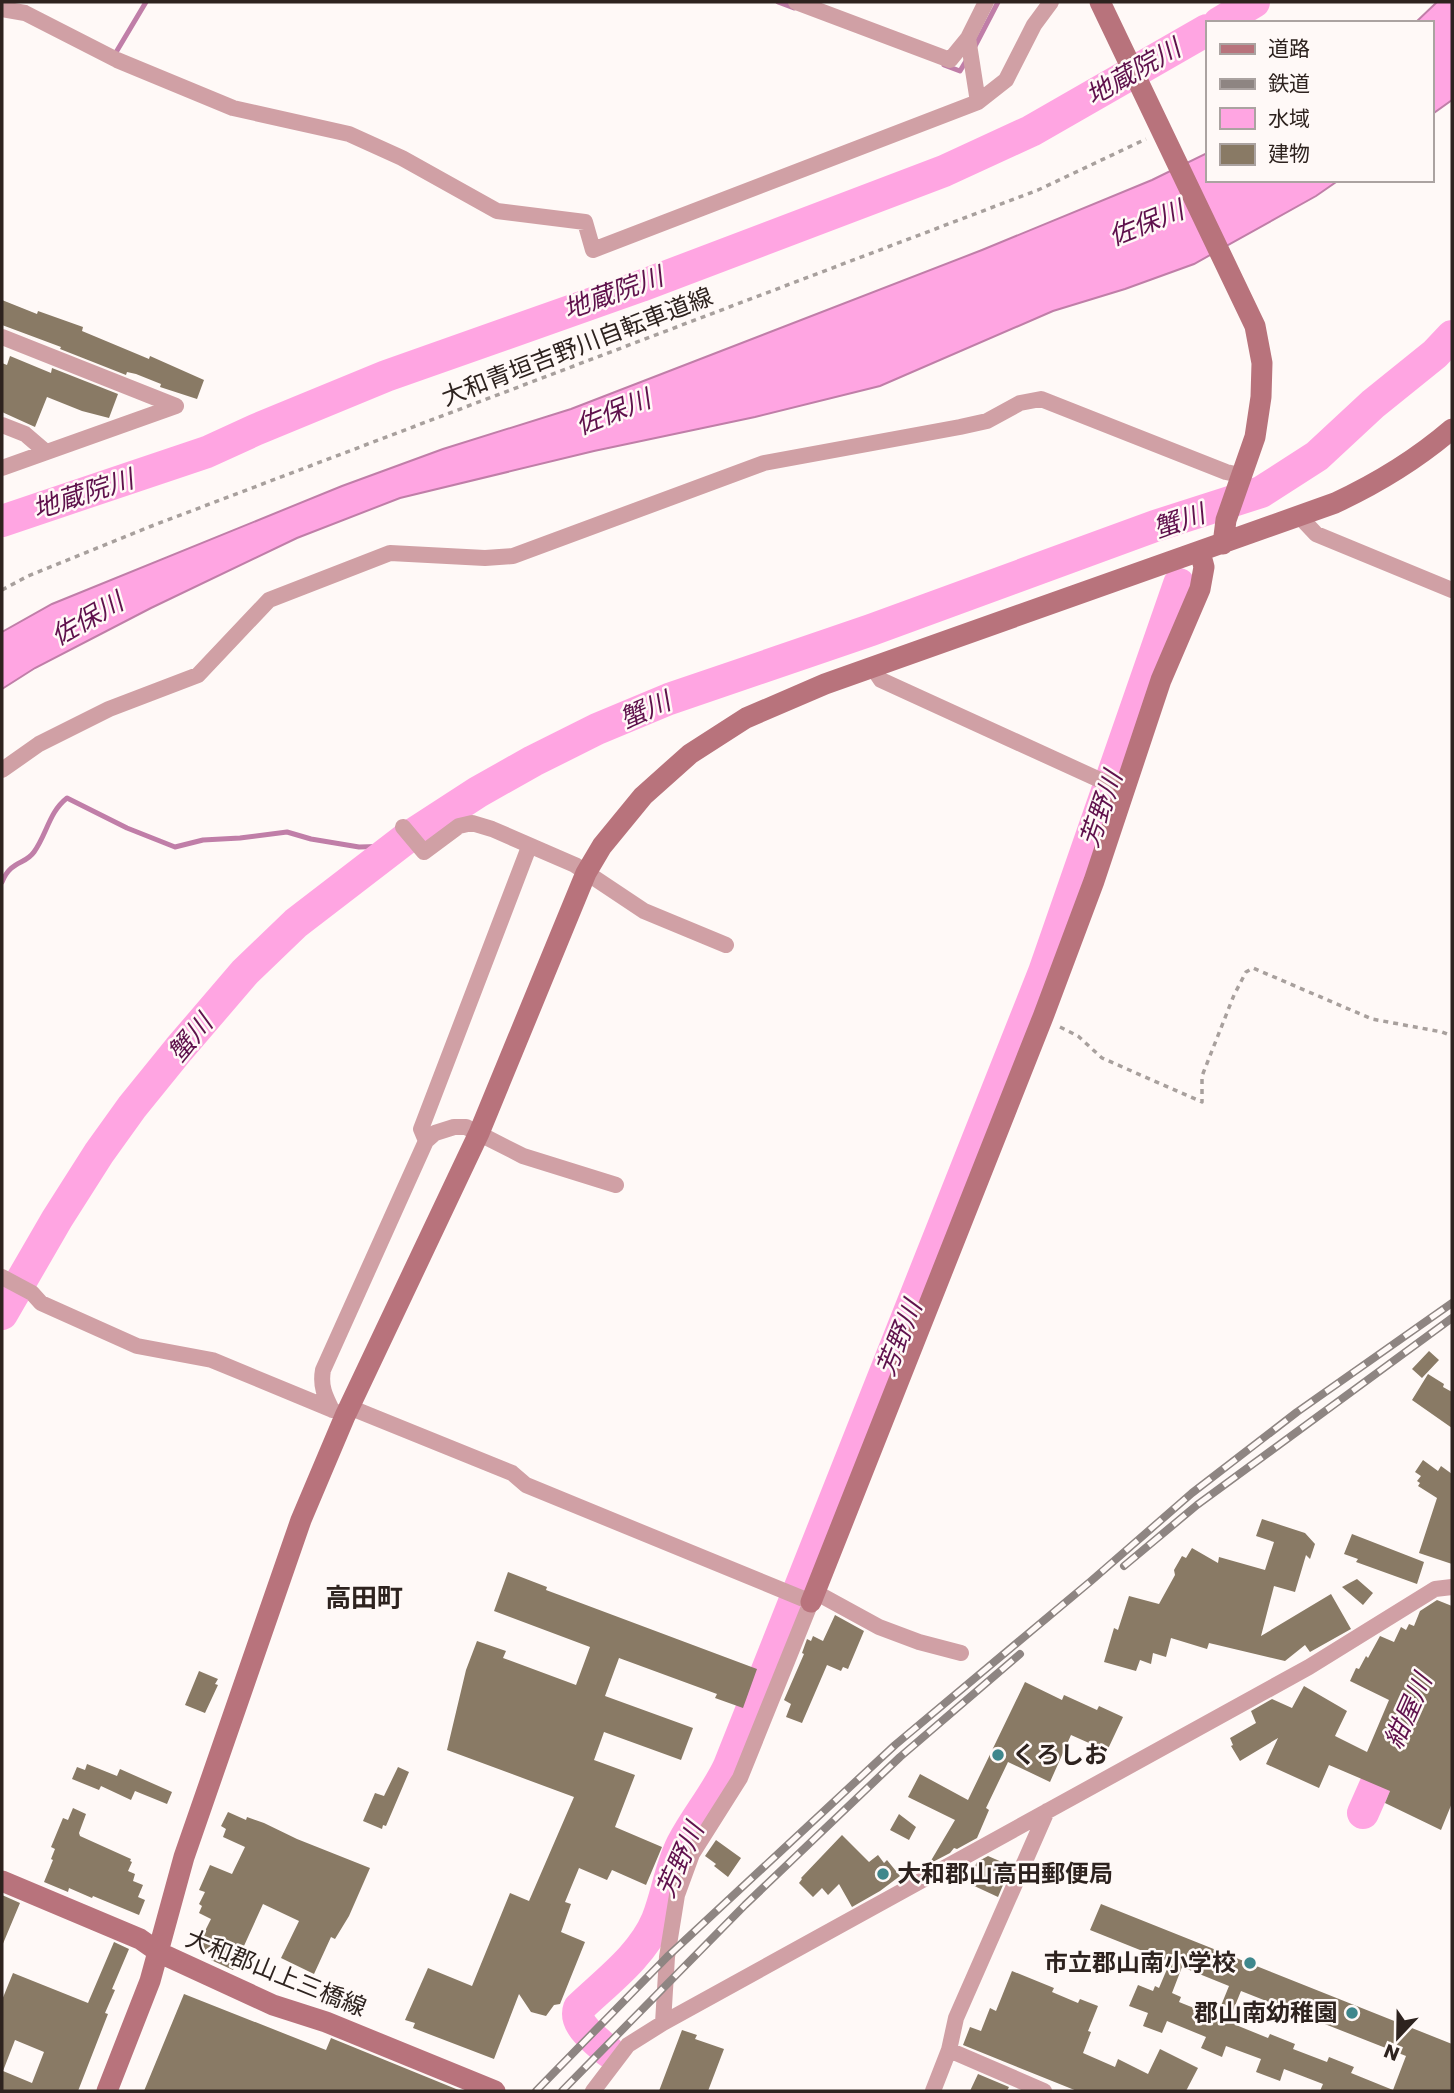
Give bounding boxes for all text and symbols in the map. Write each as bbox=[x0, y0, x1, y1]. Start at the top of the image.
legend bbox=[1206, 21, 1433, 182]
water label: 地蔵院川 bbox=[1079, 29, 1190, 114]
text: 道路 bbox=[1268, 34, 1310, 63]
text: 鉄道 bbox=[1268, 69, 1310, 98]
text: 水域 bbox=[1268, 104, 1310, 133]
text: 建物 bbox=[1268, 139, 1310, 168]
water label: 佐保川 bbox=[1103, 191, 1192, 254]
water label: 地蔵院川 bbox=[558, 257, 671, 328]
street label: 大和青垣吉野川自転車道線 bbox=[436, 280, 717, 414]
water label: 佐保川 bbox=[570, 380, 659, 443]
water label: 地蔵院川 bbox=[28, 460, 141, 527]
water label: 蟹川 bbox=[1149, 495, 1212, 546]
water label: 佐保川 bbox=[44, 582, 132, 654]
water label: 蟹川 bbox=[614, 682, 679, 737]
water label: 芳野川 bbox=[1071, 763, 1132, 852]
water label: 蟹川 bbox=[159, 1004, 222, 1069]
water label: 芳野川 bbox=[868, 1292, 931, 1381]
district label: 高田町 bbox=[325, 1580, 403, 1616]
water label: 紺屋川 bbox=[1376, 1665, 1442, 1754]
place label: くろしお bbox=[1012, 1738, 1108, 1771]
marker: くろしお bbox=[990, 1747, 1006, 1763]
water label: 芳野川 bbox=[648, 1814, 714, 1903]
place label: 大和郡山高田郵便局 bbox=[897, 1857, 1113, 1890]
marker: 大和郡山高田郵便局 bbox=[875, 1866, 891, 1882]
street label: 大和郡山上三橋線 bbox=[181, 1921, 371, 2024]
place label: 市立郡山南小学校 bbox=[1044, 1946, 1236, 1979]
marker: 市立郡山南小学校 bbox=[1242, 1955, 1258, 1971]
place label: 郡山南幼稚園 bbox=[1194, 1996, 1338, 2029]
north arrow bbox=[1363, 2002, 1433, 2072]
marker: 郡山南幼稚園 bbox=[1344, 2005, 1360, 2021]
text: N bbox=[1380, 2037, 1404, 2067]

